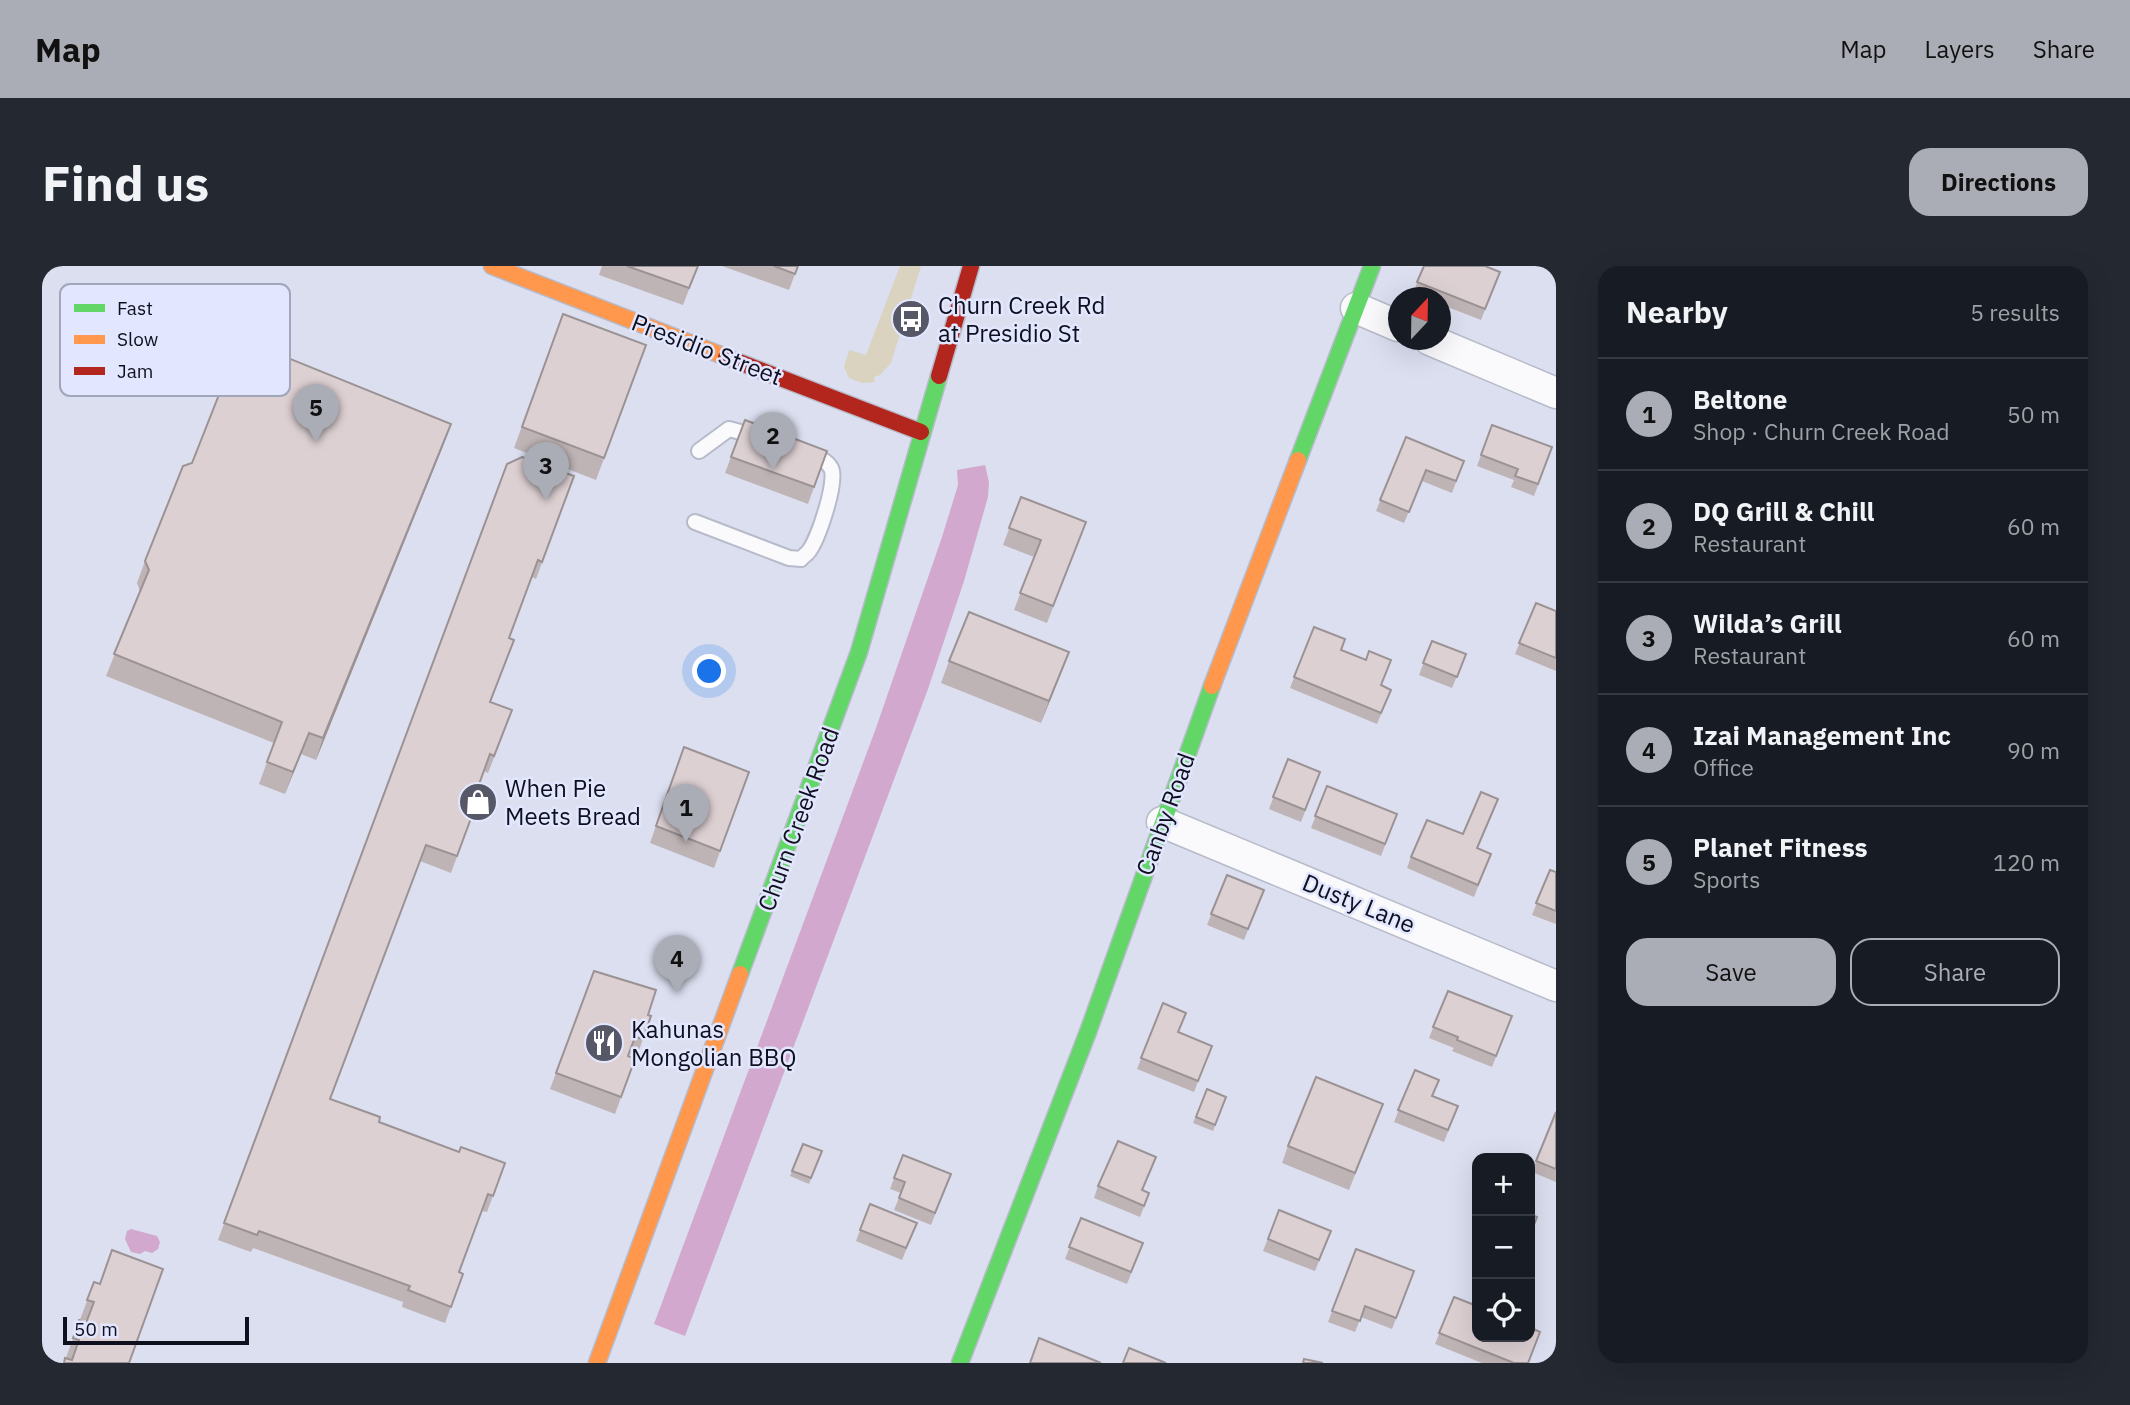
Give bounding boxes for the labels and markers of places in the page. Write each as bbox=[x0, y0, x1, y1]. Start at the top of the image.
place label: Churn Creek Rd at Presidio St bbox=[938, 289, 1105, 349]
bus stop icon: Churn Creek Rd at Presidio St bbox=[890, 298, 932, 340]
pin: 5 bbox=[293, 384, 339, 442]
pin: 2 bbox=[750, 412, 796, 470]
pin: 3 bbox=[523, 442, 569, 500]
place label: When Pie Meets Bread bbox=[505, 772, 641, 832]
shop icon: When Pie Meets Bread bbox=[457, 781, 499, 823]
pin: 1 bbox=[663, 784, 709, 842]
pin: 4 bbox=[654, 935, 700, 993]
place label: Kahunas Mongolian BBQ bbox=[631, 1013, 797, 1073]
restaurant icon: Kahunas Mongolian BBQ bbox=[583, 1022, 625, 1064]

